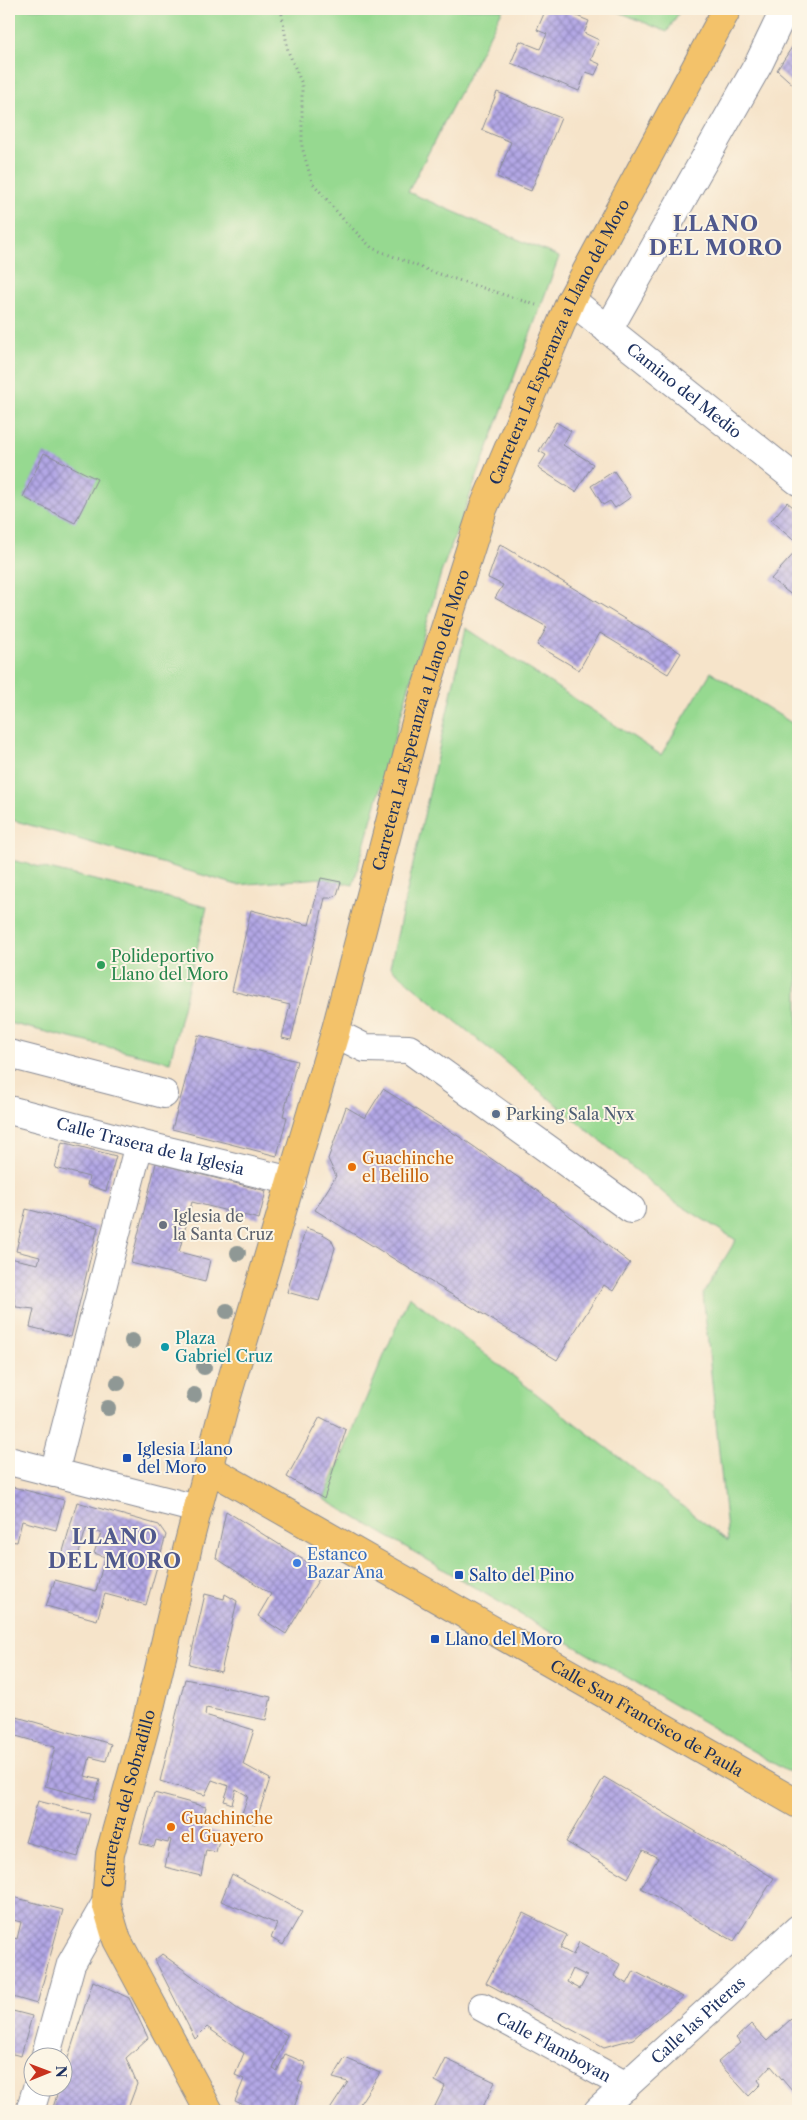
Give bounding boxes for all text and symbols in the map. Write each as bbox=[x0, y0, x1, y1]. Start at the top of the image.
street label: Carretera La Esperanza a Llano del Moro bbox=[484, 195, 634, 487]
district label: LLANO DEL MORO bbox=[649, 211, 783, 260]
street label: Camino del Medio bbox=[623, 338, 746, 442]
street label: Carretera La Esperanza a Llano del Moro bbox=[368, 567, 473, 873]
place label: Polideportivo Llano del Moro bbox=[111, 946, 229, 984]
marker: Polideportivo Llano del Moro bbox=[95, 959, 107, 971]
place label: Parking Sala Nyx bbox=[506, 1104, 635, 1124]
marker: Parking Sala Nyx bbox=[490, 1108, 502, 1120]
street label: Calle Trasera de la Iglesia bbox=[54, 1113, 247, 1179]
place label: Guachinche el Belillo bbox=[362, 1148, 454, 1186]
marker: Guachinche el Belillo bbox=[346, 1161, 358, 1173]
place label: Iglesia de la Santa Cruz bbox=[173, 1206, 274, 1244]
marker: Iglesia de la Santa Cruz bbox=[157, 1219, 169, 1231]
place label: Plaza Gabriel Cruz bbox=[175, 1328, 273, 1366]
marker: Plaza Gabriel Cruz bbox=[159, 1341, 171, 1353]
place label: Iglesia Llano del Moro bbox=[137, 1439, 233, 1477]
marker: Iglesia Llano del Moro bbox=[121, 1452, 133, 1464]
district label: LLANO DEL MORO bbox=[48, 1524, 182, 1573]
place label: Estanco Bazar Ana bbox=[307, 1544, 384, 1582]
marker: Estanco Bazar Ana bbox=[291, 1557, 303, 1569]
place label: Salto del Pino bbox=[469, 1565, 575, 1585]
marker: Salto del Pino bbox=[453, 1569, 465, 1581]
place label: Llano del Moro bbox=[445, 1629, 563, 1649]
marker: Llano del Moro bbox=[429, 1633, 441, 1645]
street label: Calle San Francisco de Paula bbox=[547, 1655, 747, 1781]
street label: Carretera del Sobradillo bbox=[97, 1707, 159, 1888]
place label: Guachinche el Guayero bbox=[181, 1808, 273, 1846]
marker: Guachinche el Guayero bbox=[165, 1821, 177, 1833]
street label: Calle las Piteras bbox=[647, 1972, 749, 2068]
street label: Calle Flamboyan bbox=[493, 2007, 615, 2086]
north arrow bbox=[22, 2048, 72, 2098]
text: N bbox=[52, 2066, 70, 2078]

